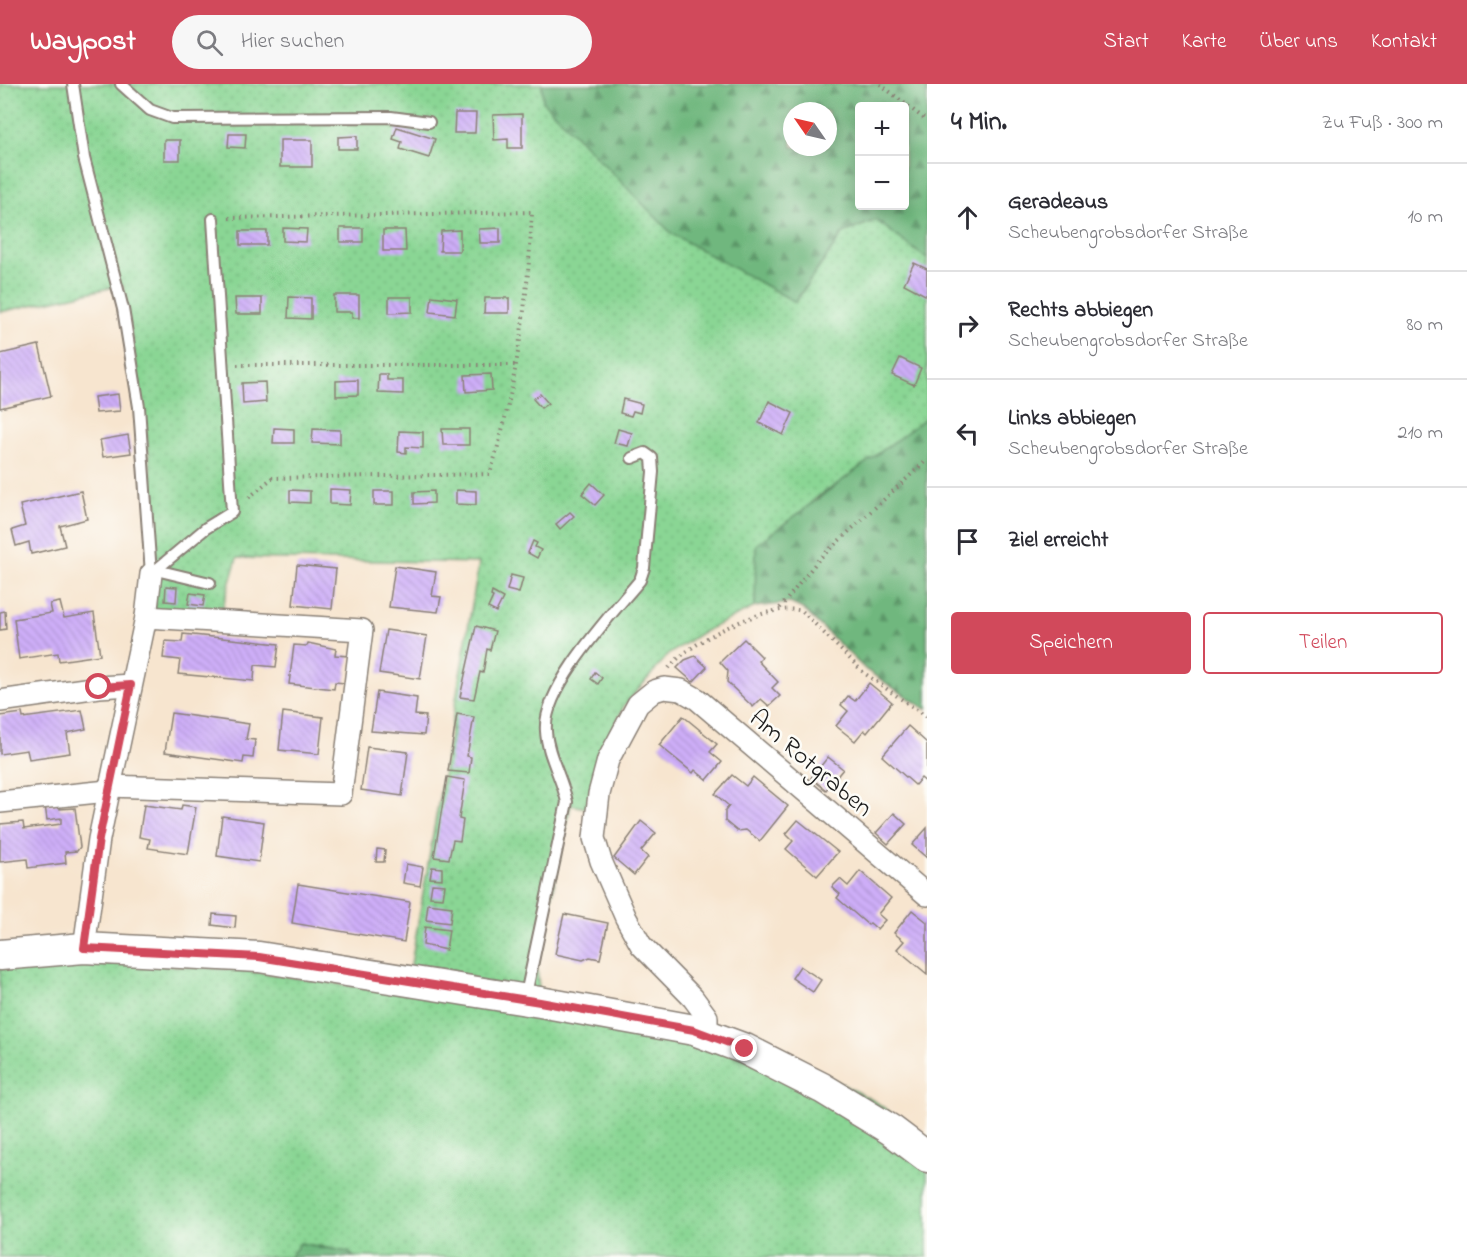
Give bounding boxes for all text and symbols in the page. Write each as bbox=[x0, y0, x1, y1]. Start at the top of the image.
search box bbox=[172, 15, 592, 69]
text: Waypost bbox=[30, 22, 136, 63]
icon: search bbox=[193, 26, 226, 59]
text: Hier suchen bbox=[241, 26, 344, 58]
text: Start bbox=[1103, 27, 1149, 57]
text: Karte bbox=[1182, 27, 1226, 57]
text: Über uns bbox=[1259, 27, 1338, 57]
text: Kontakt bbox=[1371, 27, 1437, 57]
north arrow bbox=[783, 102, 837, 156]
map controls bbox=[855, 102, 909, 210]
button: + bbox=[855, 102, 909, 156]
text: 4 Min. bbox=[951, 104, 1007, 142]
text: Zu Fuß · 300 m bbox=[1322, 109, 1443, 138]
button: − bbox=[855, 156, 909, 210]
text: Geradeaus bbox=[1008, 187, 1108, 219]
icon: ahead bbox=[951, 201, 984, 234]
text: 10 m bbox=[1407, 203, 1443, 232]
text: Scheubengrobsdorfer Straße bbox=[1008, 219, 1248, 248]
text: Rechts abbiegen bbox=[1008, 295, 1153, 327]
icon: right bbox=[951, 309, 984, 342]
text: 80 m bbox=[1406, 311, 1443, 340]
text: Scheubengrobsdorfer Straße bbox=[1008, 327, 1248, 356]
text: Links abbiegen bbox=[1008, 403, 1136, 435]
icon: left bbox=[951, 417, 984, 450]
text: 210 m bbox=[1398, 419, 1443, 448]
text: Scheubengrobsdorfer Straße bbox=[1008, 435, 1248, 464]
icon: arrive bbox=[951, 525, 984, 558]
text: Ziel erreicht bbox=[1008, 525, 1108, 557]
button: Speichern bbox=[951, 612, 1191, 674]
button: Teilen bbox=[1203, 612, 1443, 674]
route start bbox=[85, 673, 111, 699]
street label: Am Rotgraben bbox=[740, 701, 880, 827]
route end bbox=[731, 1035, 757, 1061]

